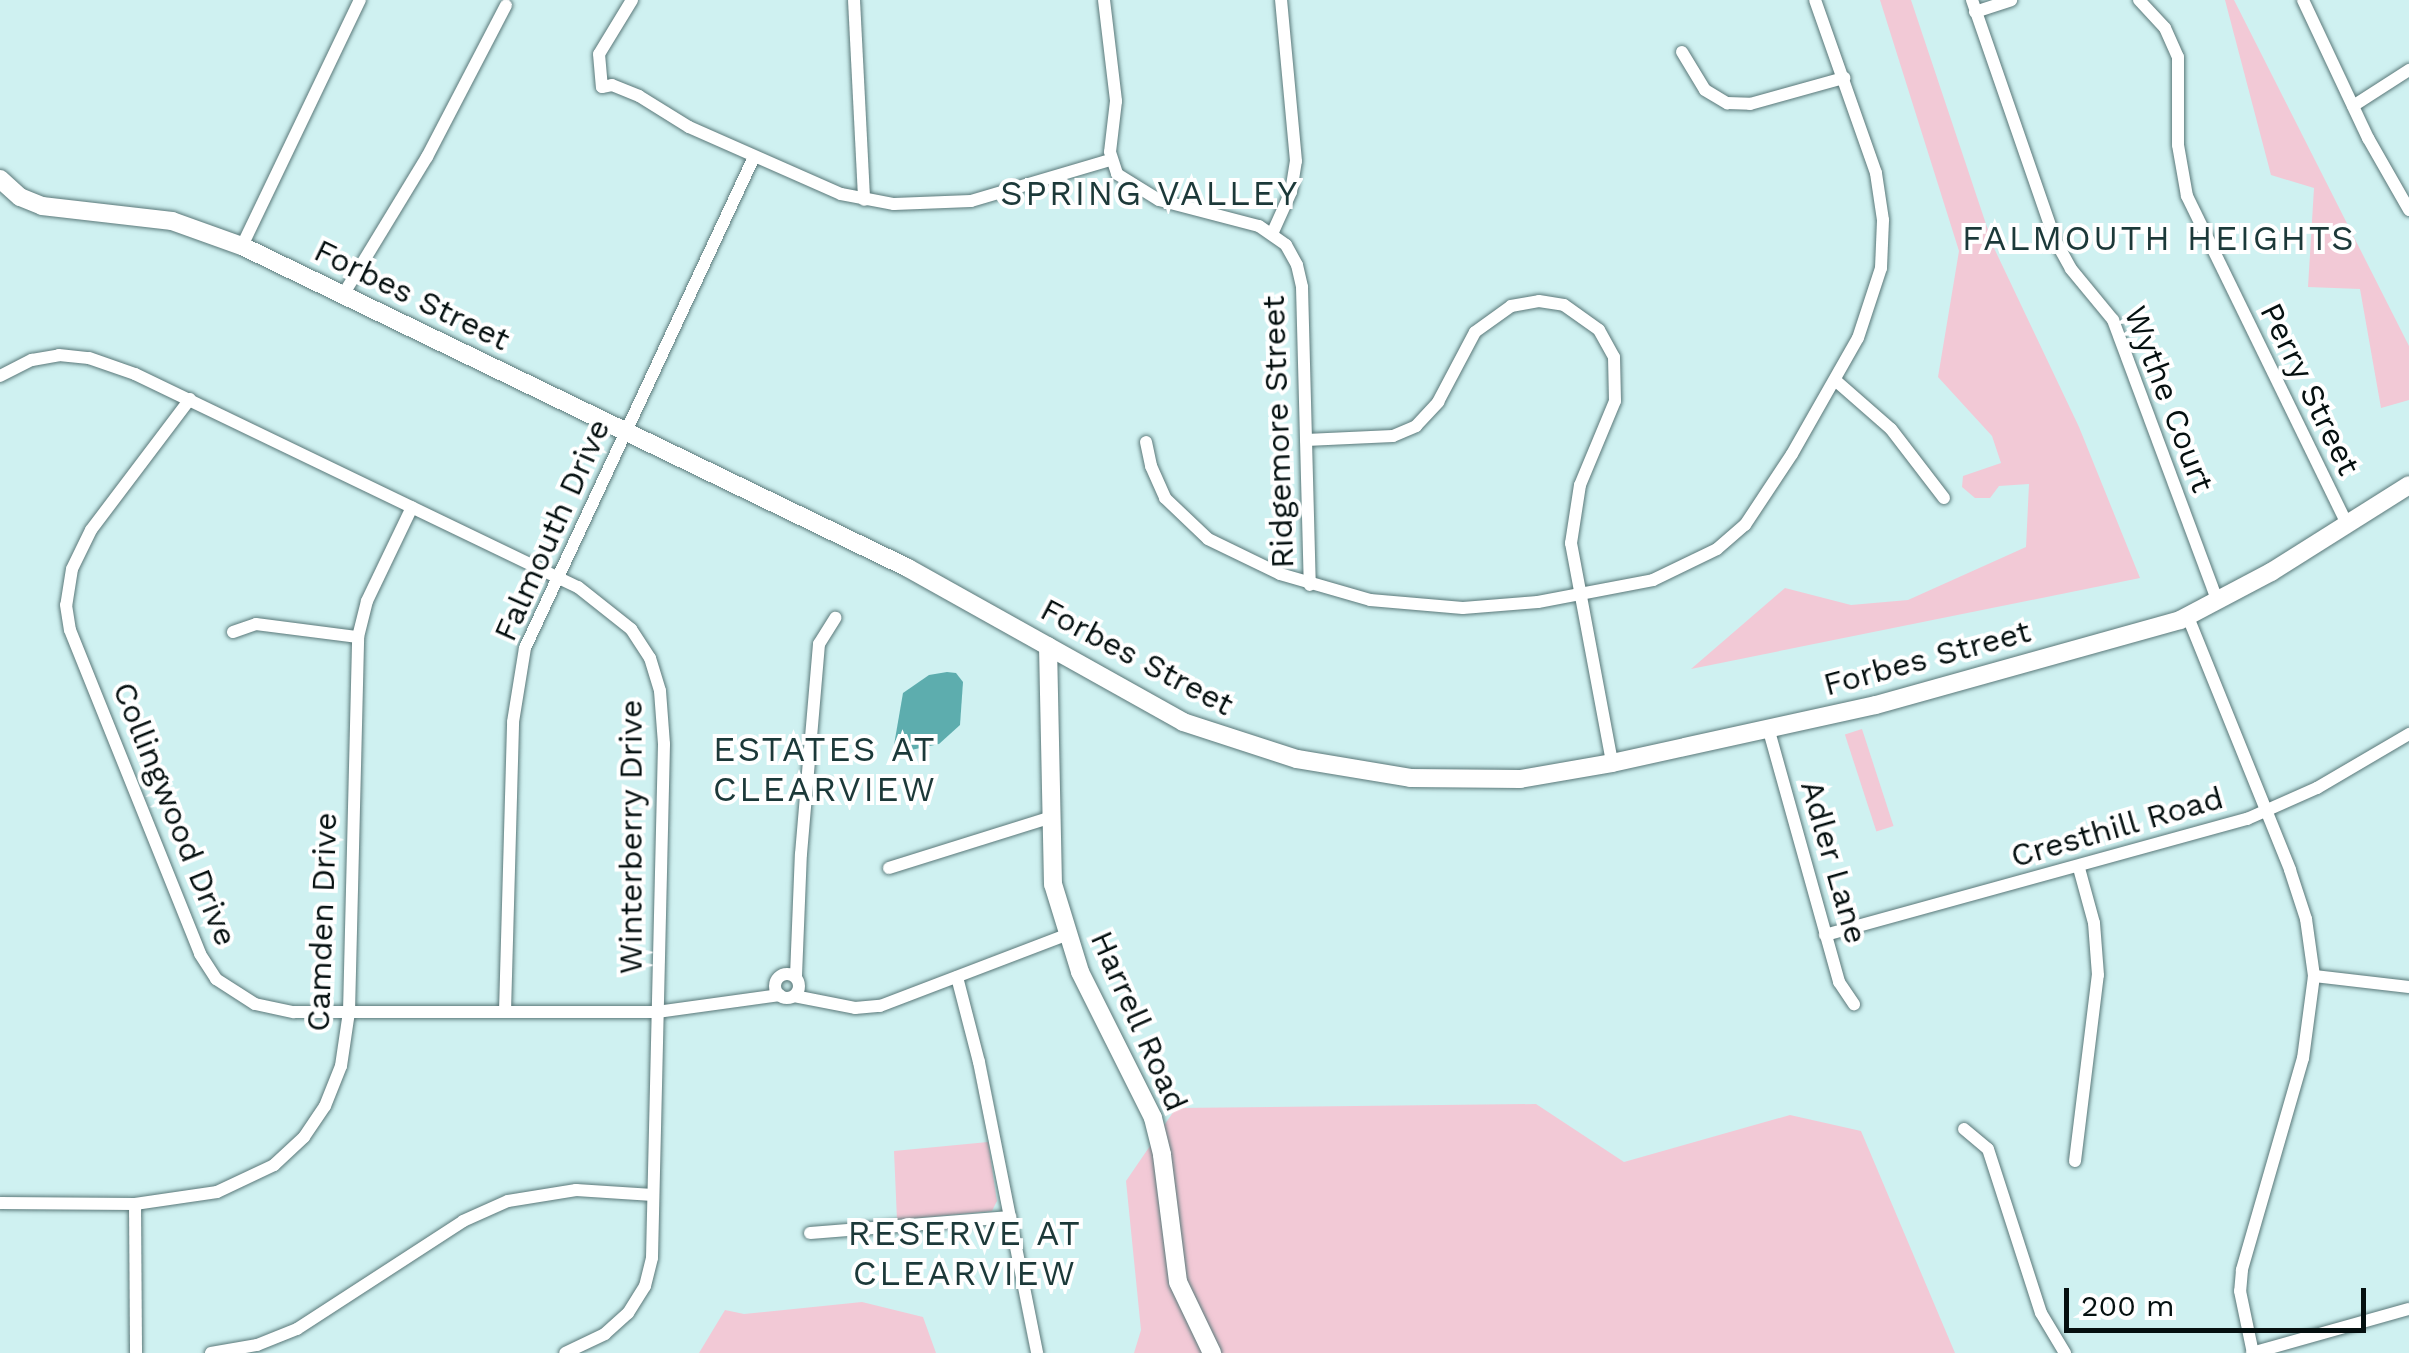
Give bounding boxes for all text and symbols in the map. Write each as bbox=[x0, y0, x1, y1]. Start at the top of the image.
district label: SPRING VALLEY bbox=[1000, 172, 1300, 214]
district label: FALMOUTH HEIGHTS bbox=[1962, 217, 2356, 259]
street label: Forbes Street bbox=[308, 231, 516, 359]
street label: Ridgemore Street bbox=[1254, 295, 1302, 569]
street label: Perry Street bbox=[2252, 296, 2368, 482]
street label: Wythe Court bbox=[2116, 301, 2222, 497]
street label: Falmouth Drive bbox=[486, 413, 618, 647]
street label: Forbes Street bbox=[1034, 590, 1240, 724]
street label: Forbes Street bbox=[1819, 612, 2035, 704]
street label: Collingwood Drive bbox=[105, 677, 245, 951]
street label: Winterberry Drive bbox=[612, 699, 650, 975]
district label: ESTATES AT CLEARVIEW bbox=[712, 728, 938, 810]
street label: Adler Lane bbox=[1792, 776, 1876, 948]
street label: Cresthill Road bbox=[2006, 778, 2228, 876]
street label: Camden Drive bbox=[299, 812, 345, 1032]
street label: Harrell Road bbox=[1082, 925, 1196, 1117]
district label: RESERVE AT CLEARVIEW bbox=[847, 1212, 1083, 1294]
scale bar bbox=[2069, 1268, 2372, 1330]
text: 200 m bbox=[2081, 1288, 2175, 1323]

